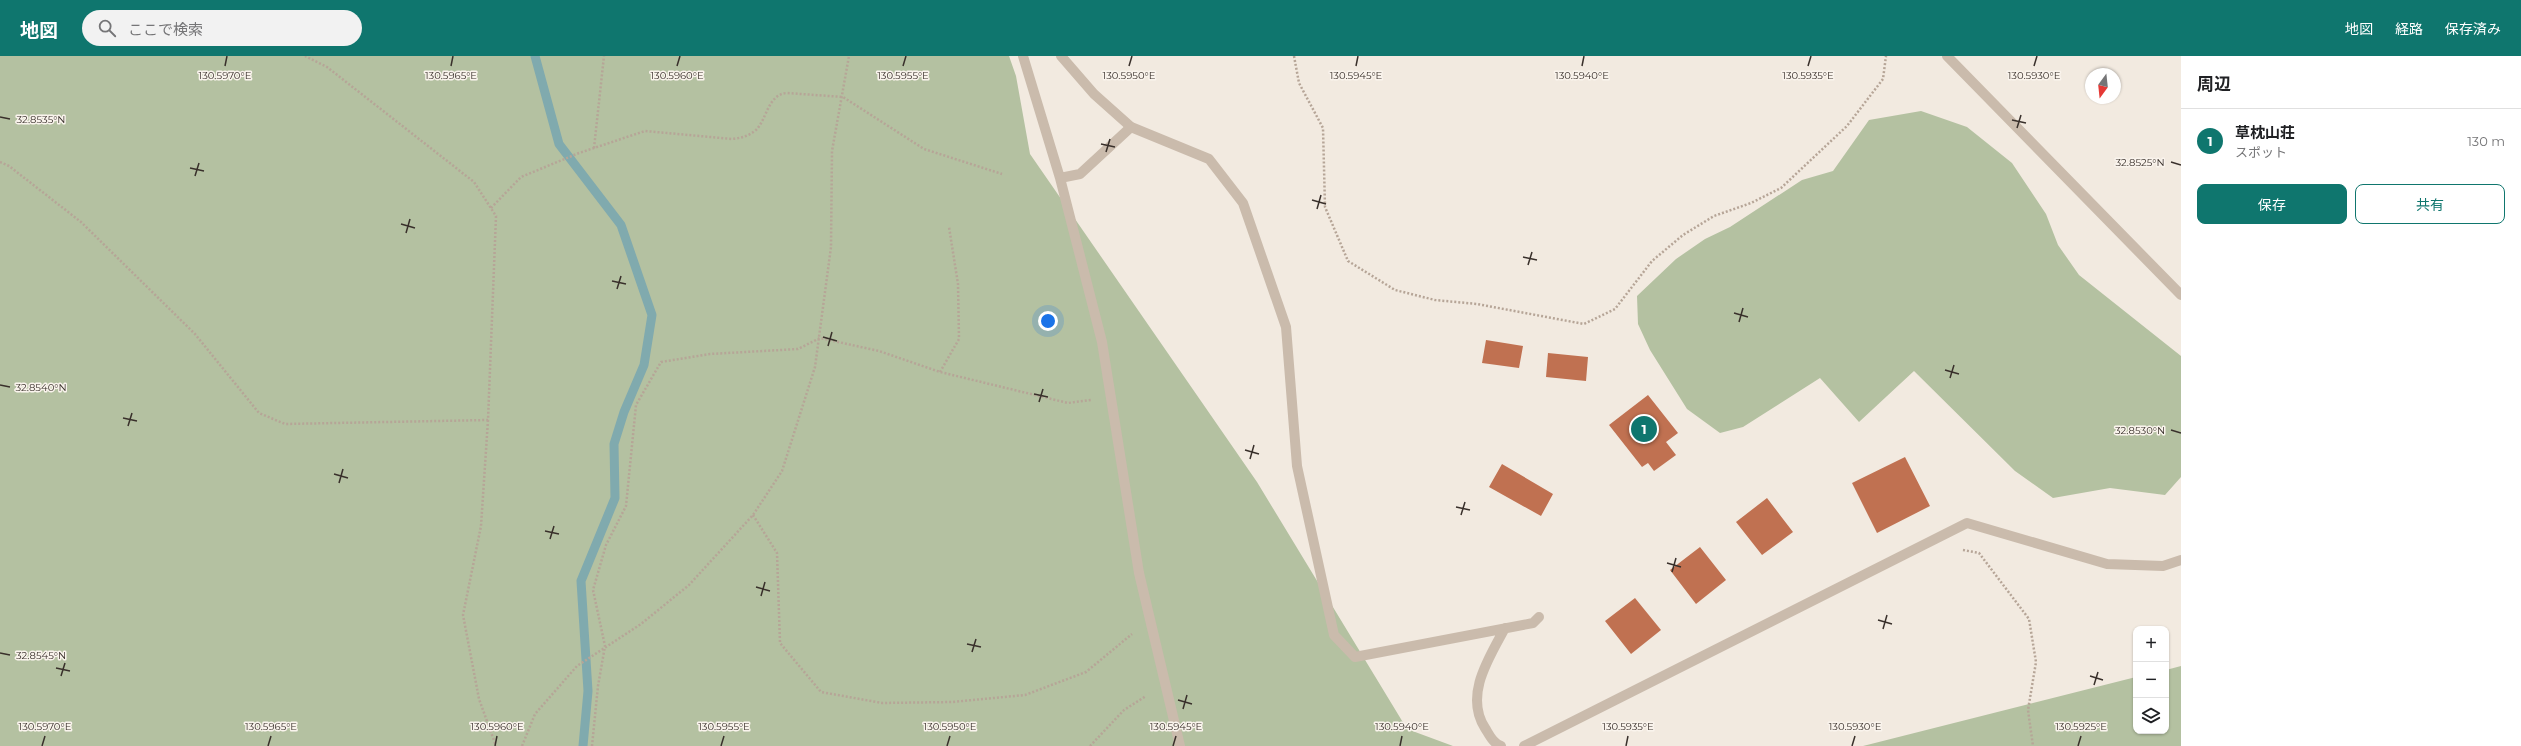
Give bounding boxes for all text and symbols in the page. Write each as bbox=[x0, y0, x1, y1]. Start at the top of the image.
search box bbox=[82, 10, 362, 46]
icon: search bbox=[96, 17, 118, 39]
text: 地図 bbox=[20, 19, 58, 42]
text: ここで検索 bbox=[128, 20, 203, 39]
text: 地図 bbox=[2345, 20, 2373, 38]
text: 経路 bbox=[2395, 20, 2423, 38]
text: 保存済み bbox=[2445, 20, 2501, 38]
north arrow bbox=[2085, 68, 2121, 104]
text: 130.5970°E bbox=[199, 69, 252, 82]
text: 130.5965°E bbox=[425, 69, 477, 82]
text: 130.5960°E bbox=[650, 69, 704, 82]
text: 130.5955°E bbox=[877, 69, 929, 82]
text: 130.5950°E bbox=[1103, 69, 1156, 82]
text: 130.5945°E bbox=[1330, 69, 1383, 82]
text: 130.5940°E bbox=[1555, 69, 1609, 82]
text: 130.5935°E bbox=[1782, 69, 1834, 82]
text: 130.5930°E bbox=[2008, 69, 2061, 82]
text: 周辺 bbox=[2197, 74, 2231, 94]
text: 32.8535°N bbox=[17, 113, 65, 126]
text: 草枕山荘 bbox=[2235, 123, 2295, 142]
text: 1 bbox=[2207, 133, 2213, 149]
text: 130 m bbox=[2467, 133, 2505, 149]
text: スポット bbox=[2235, 144, 2287, 160]
text: 32.8525°N bbox=[2115, 156, 2165, 169]
button: 保存 bbox=[2197, 184, 2347, 224]
button: 共有 bbox=[2355, 184, 2505, 224]
your location bbox=[1038, 311, 1058, 331]
text: 32.8540°N bbox=[15, 381, 67, 394]
pin: 1 bbox=[1631, 414, 1657, 444]
text: 32.8530°N bbox=[2115, 424, 2165, 437]
map controls bbox=[2133, 626, 2169, 734]
button: + bbox=[2133, 626, 2169, 662]
text: 32.8545°N bbox=[16, 649, 66, 662]
button: − bbox=[2133, 662, 2169, 698]
button: layers bbox=[2133, 698, 2169, 734]
text: 130.5970°E bbox=[19, 720, 72, 733]
text: 130.5965°E bbox=[245, 720, 297, 733]
text: 130.5960°E bbox=[470, 720, 524, 733]
text: 130.5955°E bbox=[698, 720, 750, 733]
text: 130.5950°E bbox=[924, 720, 977, 733]
text: 130.5945°E bbox=[1150, 720, 1203, 733]
text: 130.5940°E bbox=[1375, 720, 1429, 733]
text: 130.5935°E bbox=[1602, 720, 1654, 733]
text: 130.5930°E bbox=[1829, 720, 1882, 733]
text: 130.5925°E bbox=[2055, 720, 2107, 733]

